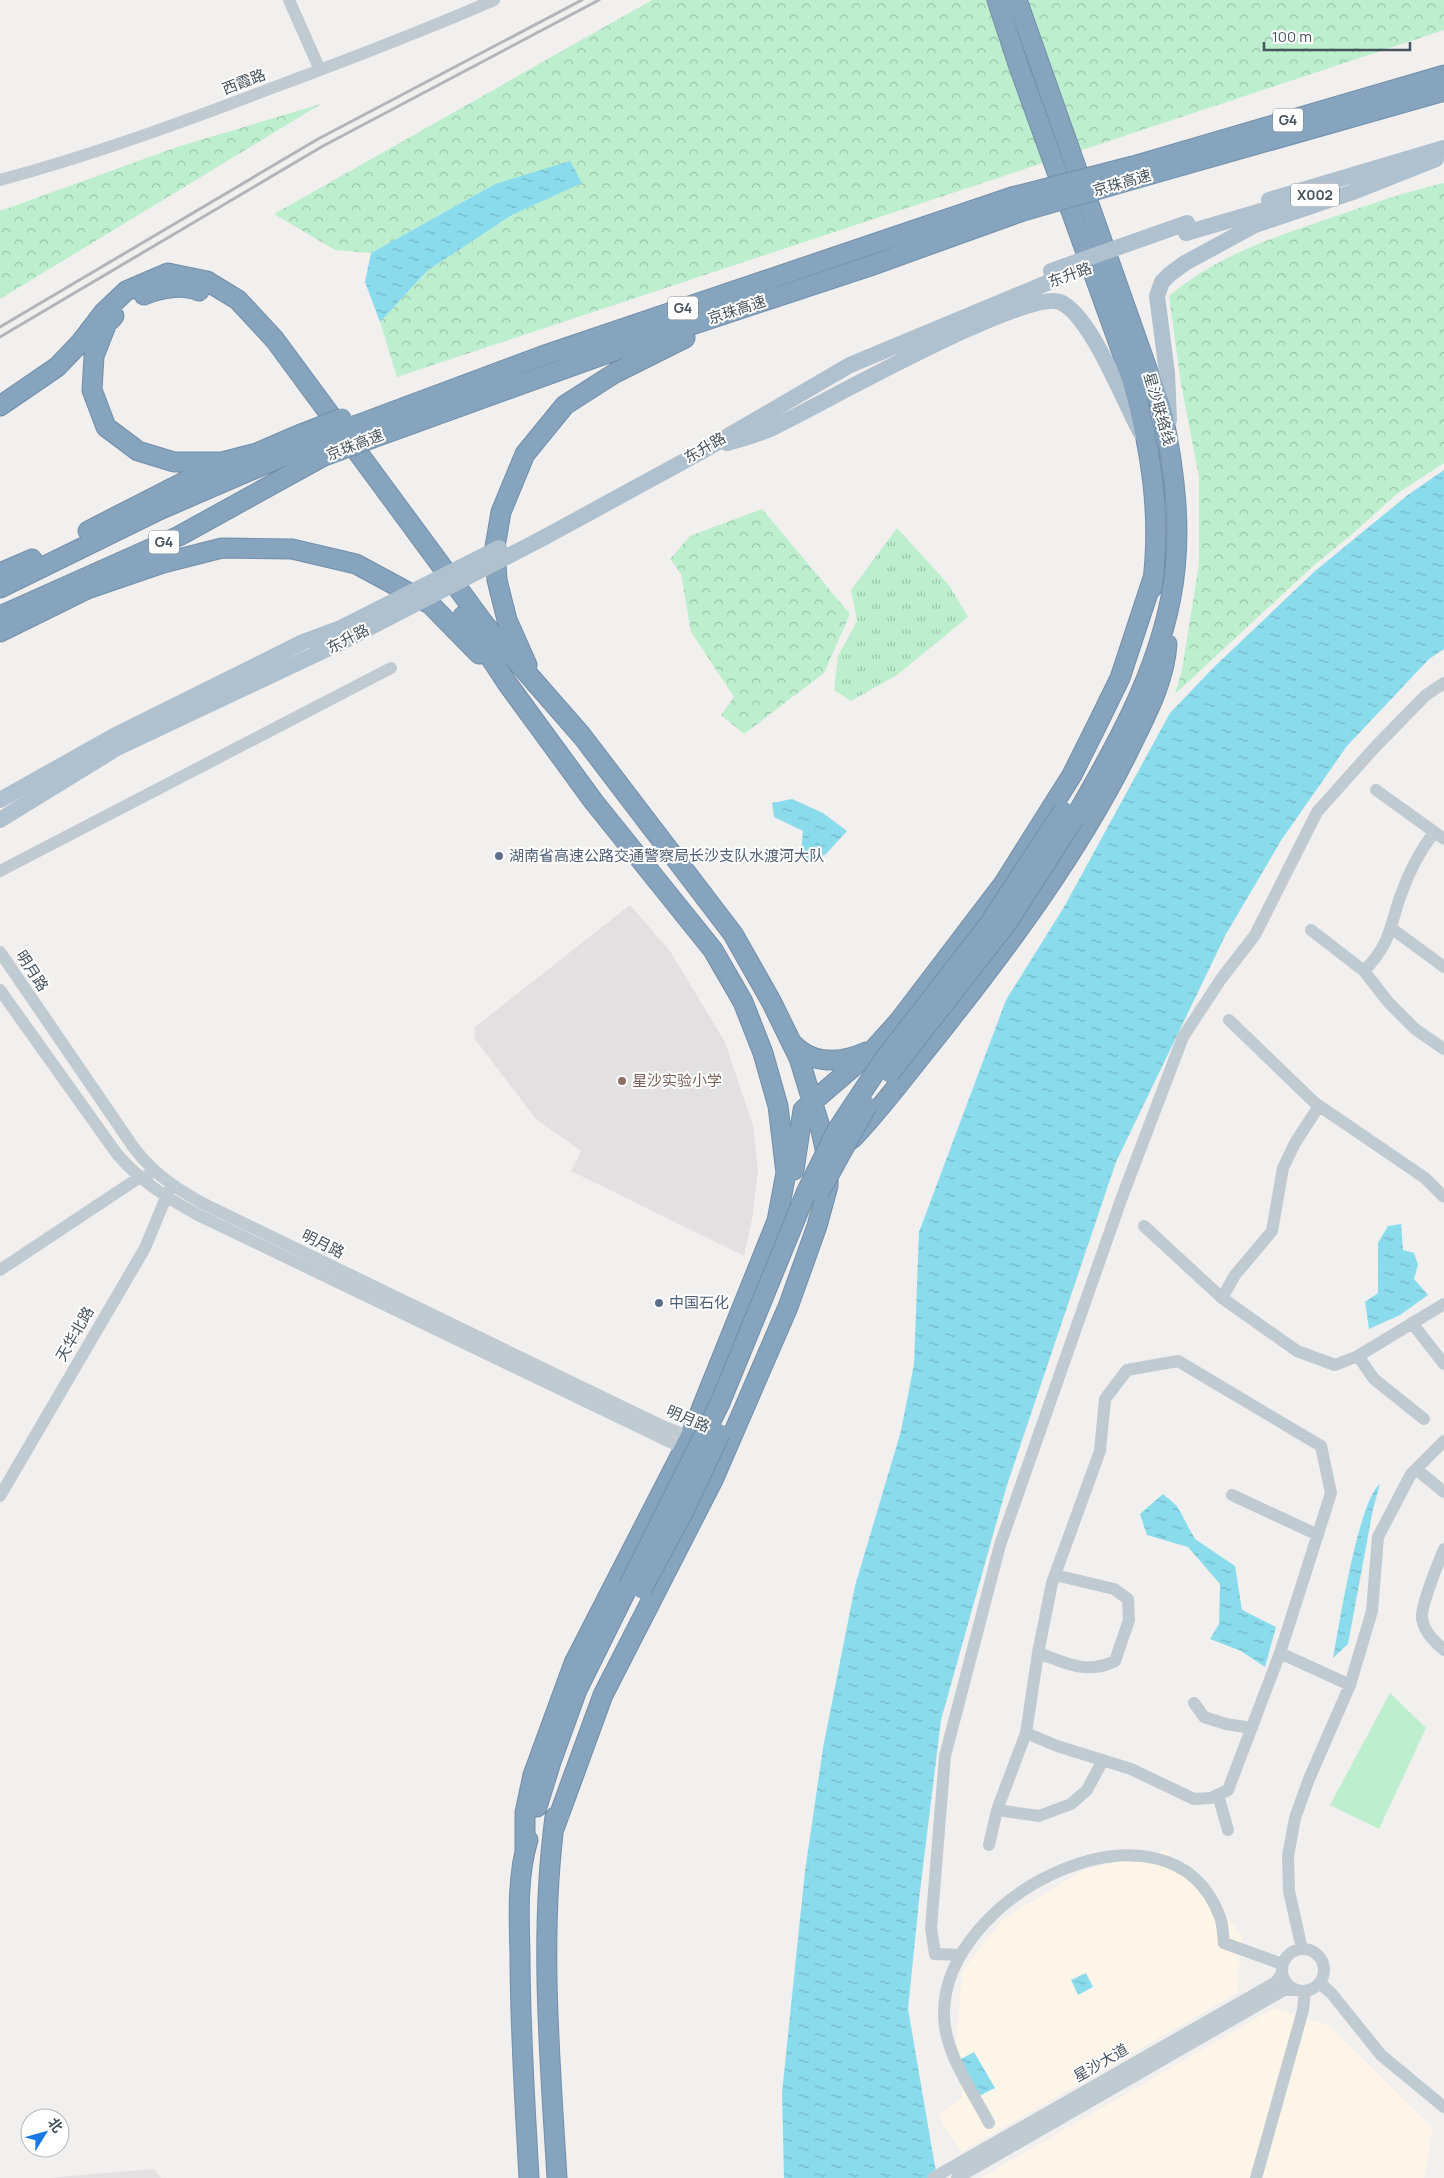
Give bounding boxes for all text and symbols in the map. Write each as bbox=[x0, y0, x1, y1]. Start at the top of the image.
scale bar bbox=[1264, 20, 1410, 52]
text: 100 m bbox=[1272, 26, 1312, 47]
street label: 西霞路 bbox=[219, 64, 269, 99]
road number: G4 bbox=[1273, 108, 1303, 132]
street label: 京珠高速 bbox=[1090, 164, 1154, 201]
road number: X002 bbox=[1291, 184, 1339, 206]
street label: 东升路 bbox=[1045, 257, 1095, 292]
street label: 京珠高速 bbox=[705, 290, 769, 329]
road number: G4 bbox=[668, 296, 698, 320]
street label: 星沙联络线 bbox=[1139, 370, 1180, 448]
street label: 京珠高速 bbox=[323, 424, 387, 465]
street label: 东升路 bbox=[680, 427, 729, 468]
road number: G4 bbox=[149, 530, 179, 554]
street label: 东升路 bbox=[323, 619, 373, 658]
place label: 湖南省高速公路交通警察局长沙支队水渡河大队 bbox=[509, 845, 824, 866]
marker: 湖南省高速公路交通警察局长沙支队水渡河大队 bbox=[493, 850, 505, 862]
street label: 明月路 bbox=[11, 946, 53, 995]
place label: 星沙实验小学 bbox=[632, 1070, 722, 1091]
marker: 星沙实验小学 bbox=[616, 1075, 628, 1087]
street label: 明月路 bbox=[298, 1224, 348, 1263]
place label: 中国石化 bbox=[669, 1292, 729, 1313]
marker: 中国石化 bbox=[653, 1297, 665, 1309]
street label: 天华北路 bbox=[50, 1303, 99, 1365]
street label: 明月路 bbox=[663, 1400, 713, 1437]
street label: 星沙大道 bbox=[1070, 2038, 1132, 2087]
north arrow bbox=[20, 2108, 70, 2158]
text: 北 bbox=[44, 2114, 68, 2136]

